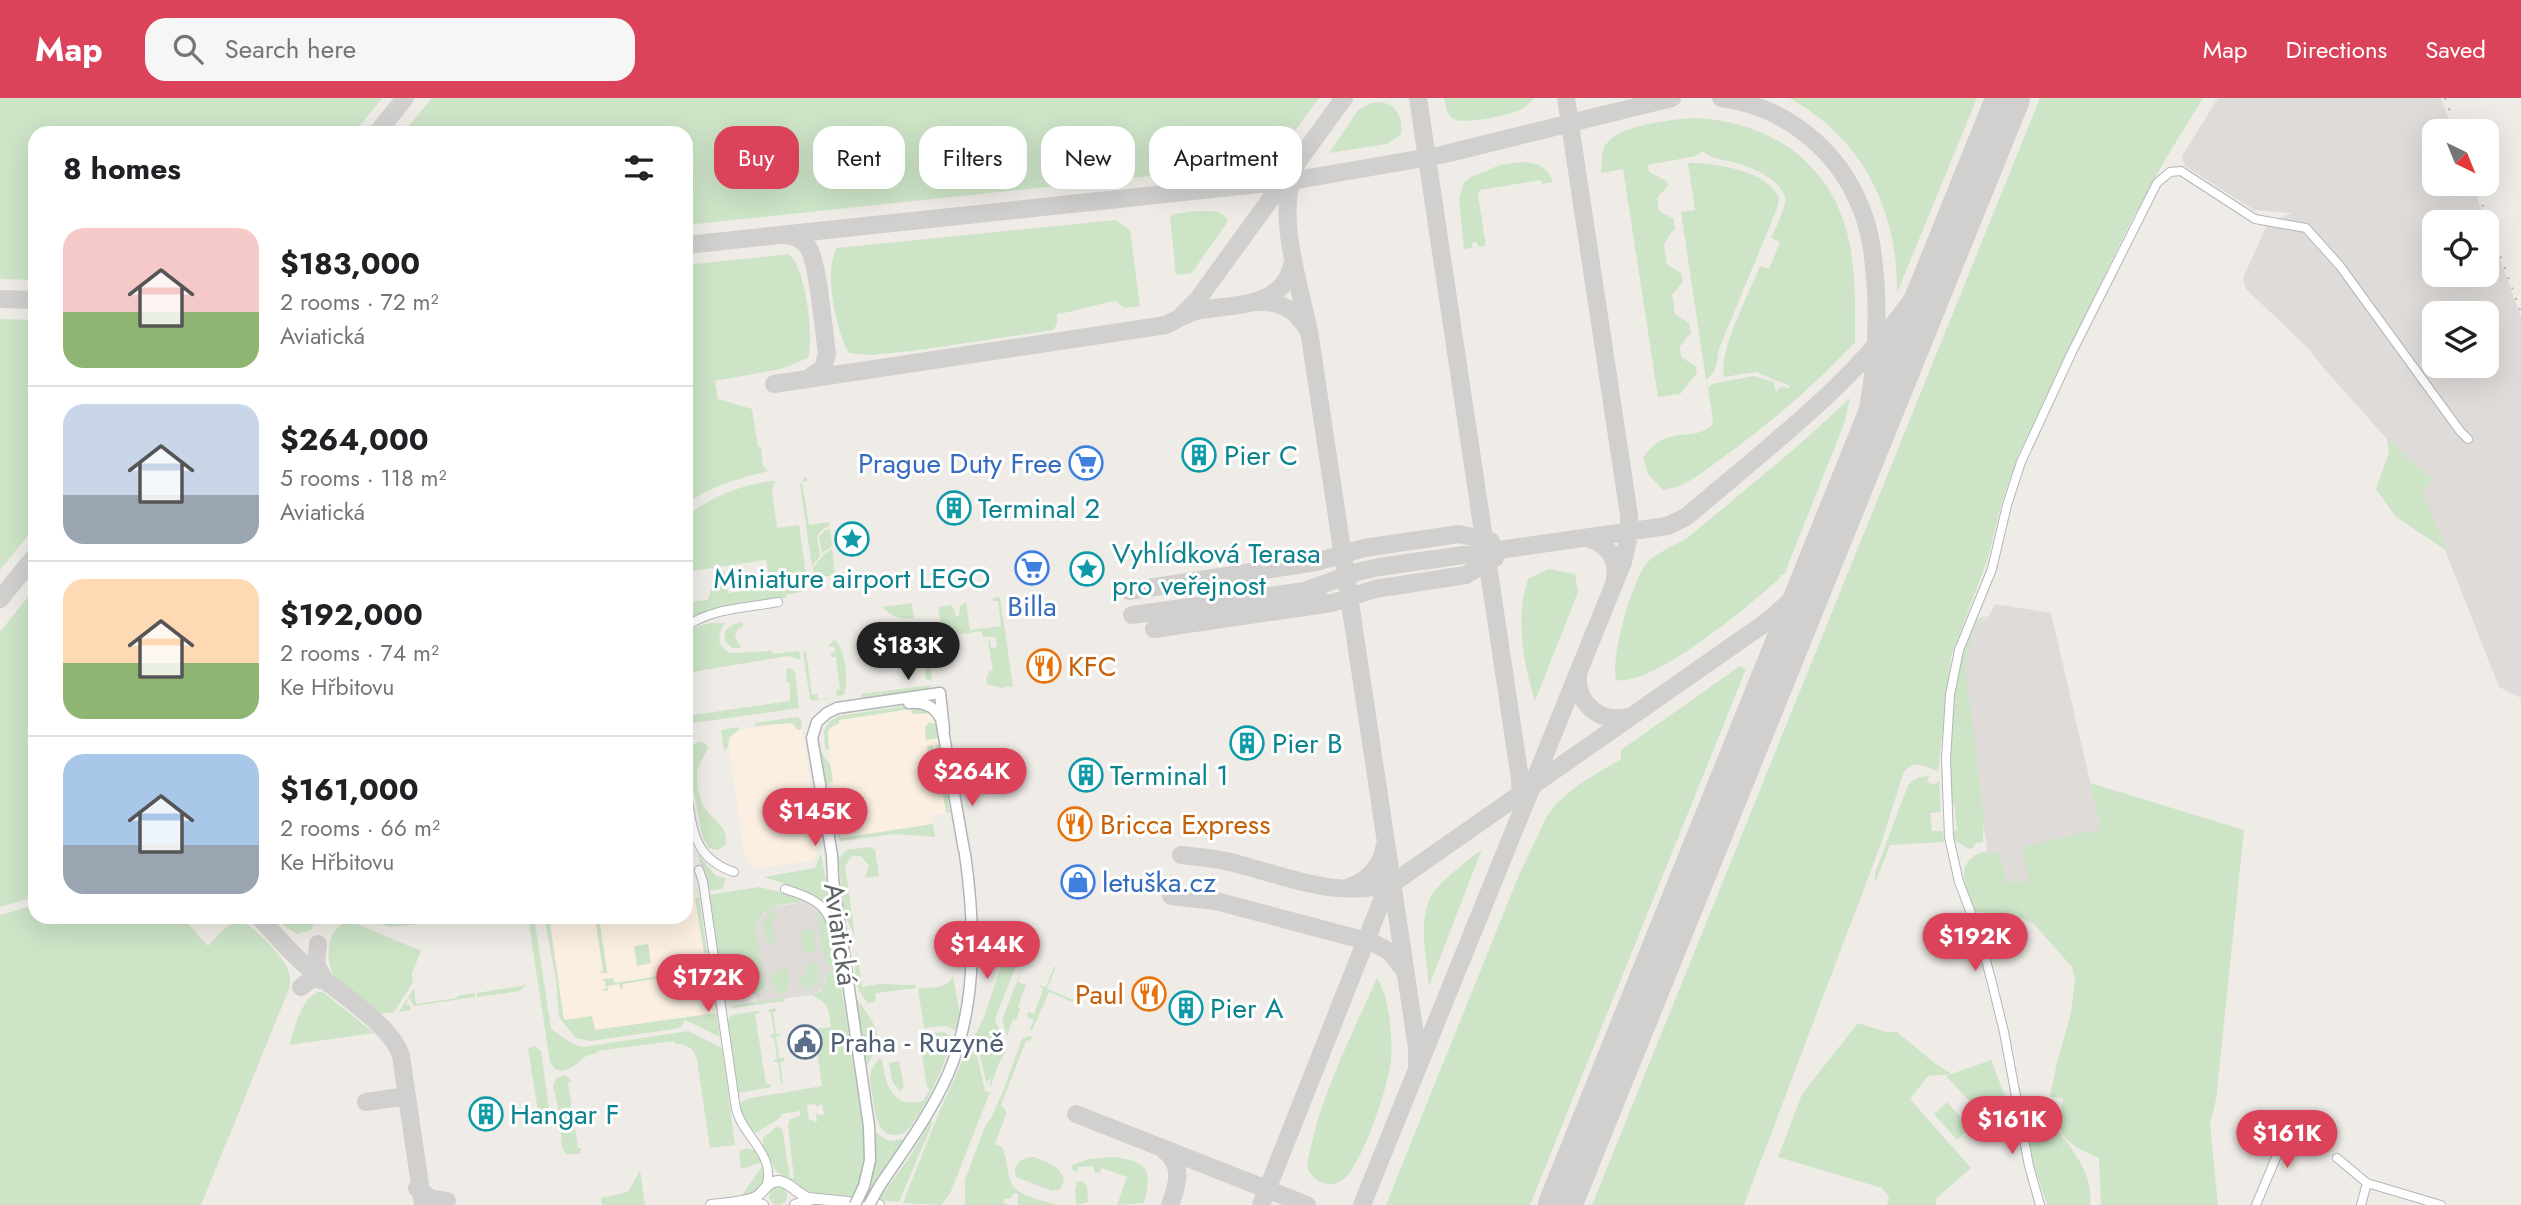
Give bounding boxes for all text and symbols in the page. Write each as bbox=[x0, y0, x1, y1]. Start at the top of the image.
search box bbox=[145, 18, 635, 81]
text: Map bbox=[35, 26, 103, 73]
icon: search bbox=[169, 30, 207, 68]
text: Search here bbox=[225, 30, 356, 68]
text: Map bbox=[2203, 32, 2248, 67]
text: Directions bbox=[2286, 32, 2387, 67]
text: Saved bbox=[2425, 32, 2486, 67]
north arrow bbox=[2422, 119, 2499, 196]
map controls bbox=[2422, 119, 2499, 378]
chip: Buy bbox=[714, 126, 799, 189]
chip: Rent bbox=[813, 126, 905, 189]
chip: Filters bbox=[919, 126, 1027, 189]
chip: New bbox=[1041, 126, 1135, 189]
chip: Apartment bbox=[1149, 126, 1302, 189]
text: 8 homes bbox=[63, 147, 181, 190]
icon: filters bbox=[620, 149, 658, 187]
button: locate bbox=[2422, 210, 2499, 287]
text: $183,000 bbox=[280, 242, 420, 285]
icon: home bbox=[119, 256, 203, 340]
text: 2 rooms · 72 m² bbox=[280, 285, 439, 319]
button: layers bbox=[2422, 301, 2499, 378]
text: Aviatická bbox=[280, 319, 365, 353]
text: $264,000 bbox=[280, 418, 429, 461]
icon: home bbox=[119, 432, 203, 516]
place label: Pier C bbox=[1224, 435, 1298, 476]
building icon: Pier C bbox=[1180, 436, 1218, 474]
place label: Prague Duty Free bbox=[858, 443, 1062, 484]
supermarket icon: Prague Duty Free bbox=[1067, 444, 1105, 482]
text: 5 rooms · 118 m² bbox=[280, 461, 447, 495]
place label: Terminal 2 bbox=[978, 488, 1100, 529]
building icon: Terminal 2 bbox=[935, 489, 973, 527]
text: Aviatická bbox=[280, 495, 365, 529]
place icon: Miniature airport LEGO bbox=[833, 520, 871, 558]
place label: Vyhlídková Terasa pro veřejnost bbox=[1112, 533, 1321, 606]
supermarket icon: Billa bbox=[1013, 549, 1051, 587]
place icon: Vyhlídková Terasa pro veřejnost bbox=[1068, 550, 1106, 588]
place label: Miniature airport LEGO bbox=[714, 558, 990, 599]
place label: Billa bbox=[1007, 586, 1057, 627]
text: $192,000 bbox=[280, 593, 423, 636]
icon: home bbox=[119, 607, 203, 691]
pin: $183K bbox=[859, 622, 957, 682]
text: $183K bbox=[873, 628, 943, 662]
text: 2 rooms · 74 m² bbox=[280, 636, 439, 670]
place label: KFC bbox=[1068, 646, 1117, 687]
restaurant icon: KFC bbox=[1025, 647, 1063, 685]
text: Ke Hřbitovu bbox=[280, 670, 394, 704]
place label: Pier B bbox=[1272, 723, 1343, 764]
building icon: Pier B bbox=[1228, 724, 1266, 762]
pin: $264K bbox=[923, 748, 1021, 808]
text: $264K bbox=[934, 754, 1010, 788]
place label: Terminal 1 bbox=[1110, 755, 1229, 796]
building icon: Terminal 1 bbox=[1067, 756, 1105, 794]
text: $161,000 bbox=[280, 768, 419, 811]
icon: home bbox=[119, 782, 203, 866]
pin: $145K bbox=[766, 788, 864, 848]
text: $145K bbox=[779, 794, 851, 828]
place label: Bricca Express bbox=[1100, 804, 1270, 845]
restaurant icon: Bricca Express bbox=[1056, 805, 1094, 843]
text: 2 rooms · 66 m² bbox=[280, 811, 440, 845]
text: Ke Hřbitovu bbox=[280, 845, 394, 879]
place label: letuška.cz bbox=[1102, 862, 1216, 903]
shop icon: letuška.cz bbox=[1059, 863, 1097, 901]
street label: Aviatická bbox=[813, 880, 868, 988]
pin: $192K bbox=[1926, 914, 2024, 973]
text: $192K bbox=[1939, 919, 2011, 953]
pin: $144K bbox=[938, 922, 1036, 981]
text: $144K bbox=[950, 927, 1024, 961]
pin: $172K bbox=[659, 954, 757, 1014]
text: $172K bbox=[672, 960, 744, 994]
place label: Paul bbox=[1075, 974, 1124, 1015]
restaurant icon: Paul bbox=[1130, 975, 1168, 1013]
place label: Pier A bbox=[1210, 988, 1284, 1029]
building icon: Pier A bbox=[1167, 989, 1205, 1027]
place label: Praha - Ruzyně bbox=[830, 1022, 1004, 1063]
public building icon: Praha - Ruzyně bbox=[786, 1023, 824, 1061]
place label: Hangar F bbox=[510, 1094, 620, 1135]
building icon: Hangar F bbox=[467, 1095, 505, 1133]
pin: $161K bbox=[1963, 1096, 2061, 1156]
text: $161K bbox=[1977, 1102, 2047, 1136]
pin: $161K bbox=[2238, 1110, 2336, 1170]
text: $161K bbox=[2252, 1116, 2322, 1150]

